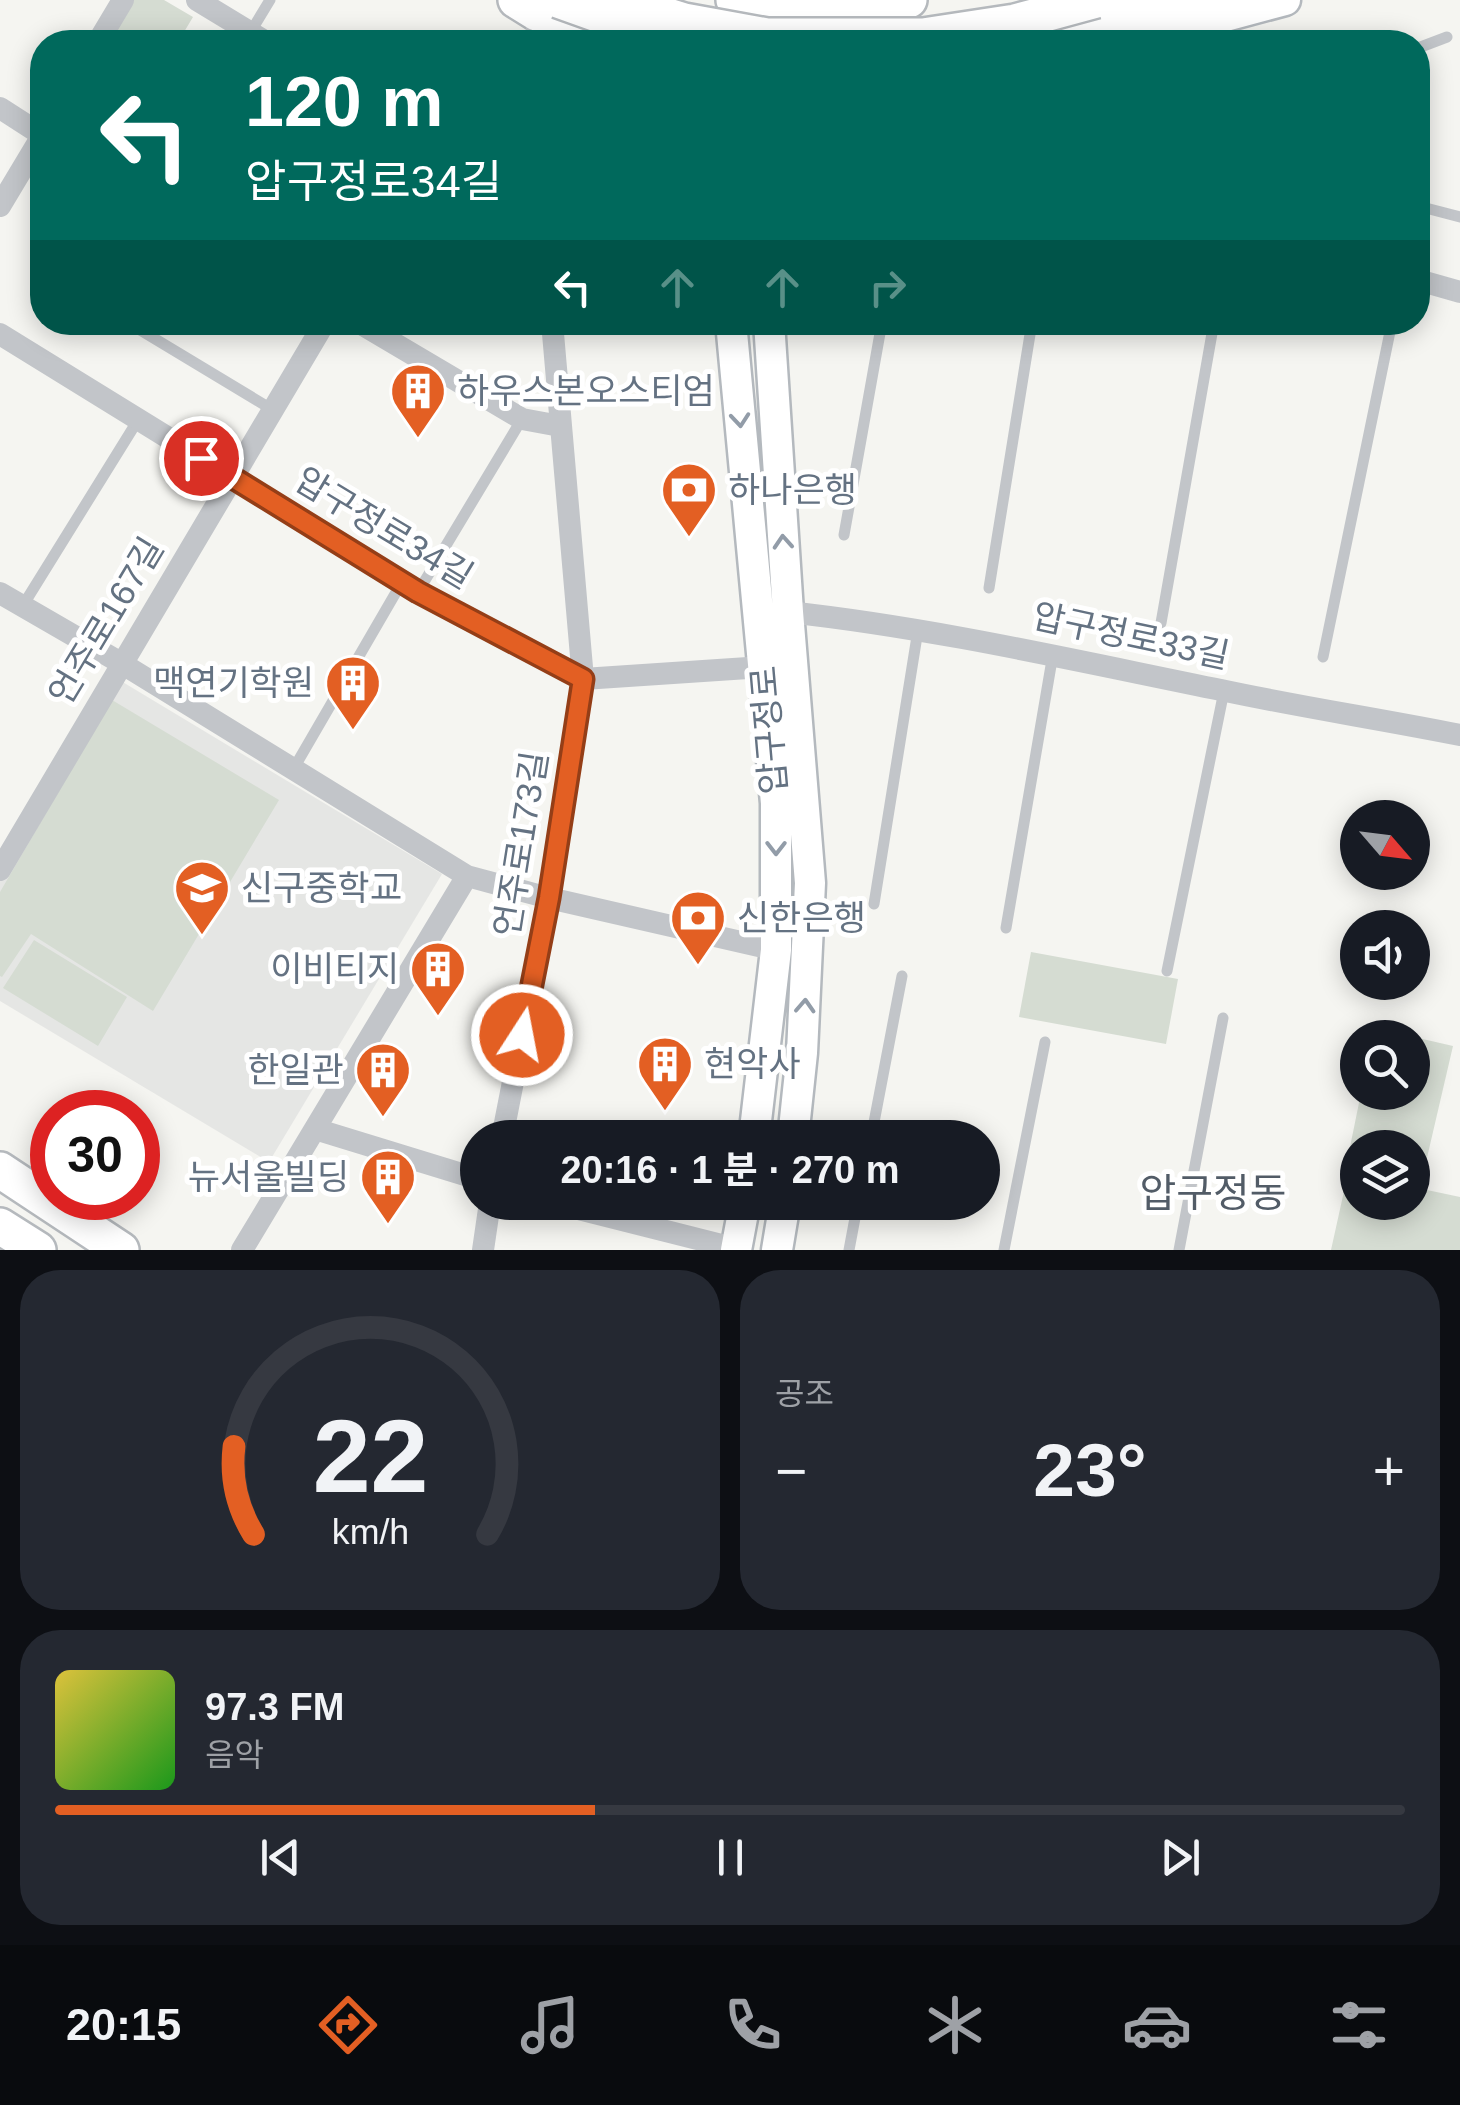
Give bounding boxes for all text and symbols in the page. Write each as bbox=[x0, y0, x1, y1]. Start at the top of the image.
text: 120 m bbox=[245, 63, 443, 141]
icon: left bbox=[80, 70, 210, 200]
text: 압구정로34길 bbox=[245, 156, 502, 207]
icon: left bbox=[545, 260, 600, 315]
icon: ahead bbox=[650, 260, 705, 315]
icon: ahead bbox=[755, 260, 810, 315]
icon: right bbox=[860, 260, 915, 315]
building icon: 하우스본오스티엄 bbox=[388, 361, 448, 440]
place label: 하우스본오스티엄 bbox=[457, 371, 715, 410]
one-way arrow bbox=[729, 412, 751, 428]
pin bbox=[159, 416, 244, 501]
icon: arrive bbox=[174, 431, 229, 486]
street label: 압구정로34길 bbox=[289, 459, 480, 596]
bank icon: 하나은행 bbox=[659, 460, 719, 539]
place label: 하나은행 bbox=[728, 470, 857, 509]
street label: 언주로167길 bbox=[41, 530, 170, 711]
one-way arrow bbox=[773, 533, 794, 549]
street label: 압구정로33길 bbox=[1029, 596, 1233, 675]
building icon: 맥연기학원 bbox=[323, 653, 383, 732]
place label: 맥연기학원 bbox=[153, 663, 314, 702]
street label: 압구정로 bbox=[743, 664, 794, 796]
street label: 언주로173길 bbox=[487, 748, 554, 939]
north arrow bbox=[1340, 800, 1430, 890]
map controls bbox=[1340, 800, 1430, 1220]
one-way arrow bbox=[765, 840, 787, 856]
school or university icon: 신구중학교 bbox=[172, 858, 232, 937]
place label: 신구중학교 bbox=[241, 868, 402, 907]
bank icon: 신한은행 bbox=[668, 888, 728, 967]
place label: 신한은행 bbox=[737, 898, 866, 937]
button: sound bbox=[1340, 910, 1430, 1000]
building icon: 이비티지 bbox=[408, 939, 468, 1018]
place label: 이비티지 bbox=[270, 949, 399, 988]
position arrow bbox=[470, 983, 574, 1087]
one-way arrow bbox=[794, 997, 815, 1013]
button: search bbox=[1340, 1020, 1430, 1110]
building icon: 현악사 bbox=[635, 1034, 695, 1113]
building icon: 한일관 bbox=[353, 1040, 413, 1119]
place label: 현악사 bbox=[704, 1044, 801, 1083]
place label: 한일관 bbox=[247, 1050, 344, 1089]
speed limit sign: 30 bbox=[30, 1090, 160, 1220]
button: layers bbox=[1340, 1130, 1430, 1220]
building icon: 뉴서울빌딩 bbox=[358, 1147, 418, 1226]
text: 20:16 · 1 분 · 270 m bbox=[560, 1149, 900, 1191]
place label: 뉴서울빌딩 bbox=[188, 1157, 349, 1196]
district label: 압구정동 bbox=[1139, 1171, 1287, 1215]
text: 공조 bbox=[775, 1376, 834, 1412]
text: 22 bbox=[312, 1398, 428, 1514]
text: 23° bbox=[1033, 1428, 1147, 1512]
text: − bbox=[775, 1440, 807, 1502]
text: + bbox=[1373, 1440, 1405, 1502]
text: km/h bbox=[331, 1512, 409, 1552]
text: 97.3 FM bbox=[205, 1686, 344, 1728]
text: 음악 bbox=[205, 1737, 264, 1773]
icon: previous bbox=[253, 1830, 308, 1885]
icon: pause bbox=[703, 1830, 758, 1885]
icon: next bbox=[1153, 1830, 1208, 1885]
icon: directions bbox=[313, 1990, 383, 2060]
icon: music bbox=[515, 1990, 585, 2060]
icon: phone bbox=[718, 1990, 788, 2060]
icon: climate bbox=[920, 1990, 990, 2060]
icon: car bbox=[1122, 1990, 1192, 2060]
icon: filters bbox=[1324, 1990, 1394, 2060]
text: 20:15 bbox=[66, 1999, 181, 2050]

